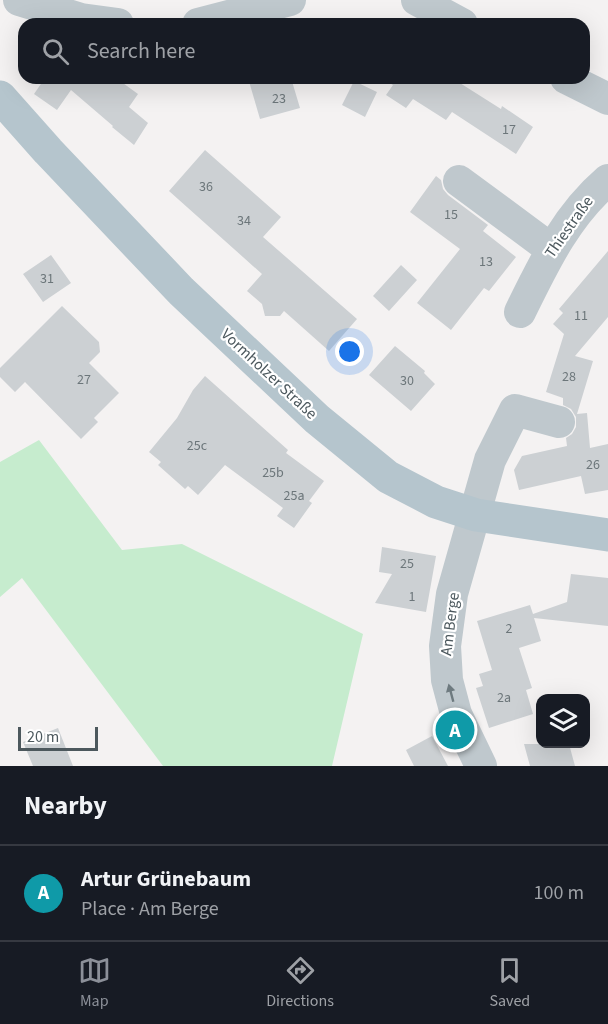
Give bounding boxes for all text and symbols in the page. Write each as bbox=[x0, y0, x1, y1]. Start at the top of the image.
search box bbox=[18, 18, 590, 84]
icon: search bbox=[39, 35, 72, 68]
text: Search here bbox=[87, 35, 195, 67]
house number: 23 bbox=[272, 89, 286, 109]
house number: 17 bbox=[502, 120, 516, 140]
house number: 36 bbox=[199, 177, 213, 197]
street label: Thiestraße bbox=[540, 191, 599, 263]
house number: 15 bbox=[444, 205, 458, 225]
house number: 34 bbox=[237, 211, 251, 231]
house number: 13 bbox=[479, 252, 493, 272]
house number: 31 bbox=[40, 269, 54, 289]
house number: 11 bbox=[574, 306, 588, 326]
street label: Vormholzer Straße bbox=[216, 324, 322, 424]
your location bbox=[335, 337, 364, 366]
house number: 28 bbox=[562, 367, 576, 387]
house number: 27 bbox=[77, 370, 91, 390]
house number: 30 bbox=[400, 371, 414, 391]
house number: 25c bbox=[187, 436, 208, 456]
house number: 26 bbox=[586, 455, 600, 475]
house number: 25b bbox=[262, 463, 284, 483]
house number: 25a bbox=[284, 486, 304, 506]
house number: 25 bbox=[400, 554, 414, 574]
house number: 1 bbox=[409, 587, 416, 607]
street label: Am Berge bbox=[435, 591, 465, 657]
house number: 2 bbox=[506, 619, 513, 639]
one-way arrow bbox=[445, 684, 455, 702]
house number: 2a bbox=[497, 688, 511, 708]
map controls bbox=[536, 694, 590, 748]
button: layers bbox=[536, 694, 590, 748]
pin: A bbox=[436, 708, 474, 752]
scale bar bbox=[18, 724, 98, 752]
text: 20 m bbox=[27, 726, 59, 748]
text: Nearby bbox=[24, 787, 107, 824]
text: Artur Grünebaum bbox=[81, 863, 251, 895]
text: A bbox=[38, 879, 49, 907]
text: 100 m bbox=[534, 879, 584, 907]
text: Place · Am Berge bbox=[81, 895, 219, 923]
tab: Map bbox=[78, 954, 111, 1012]
tab: Directions bbox=[266, 954, 334, 1012]
tab: Saved bbox=[489, 954, 530, 1012]

